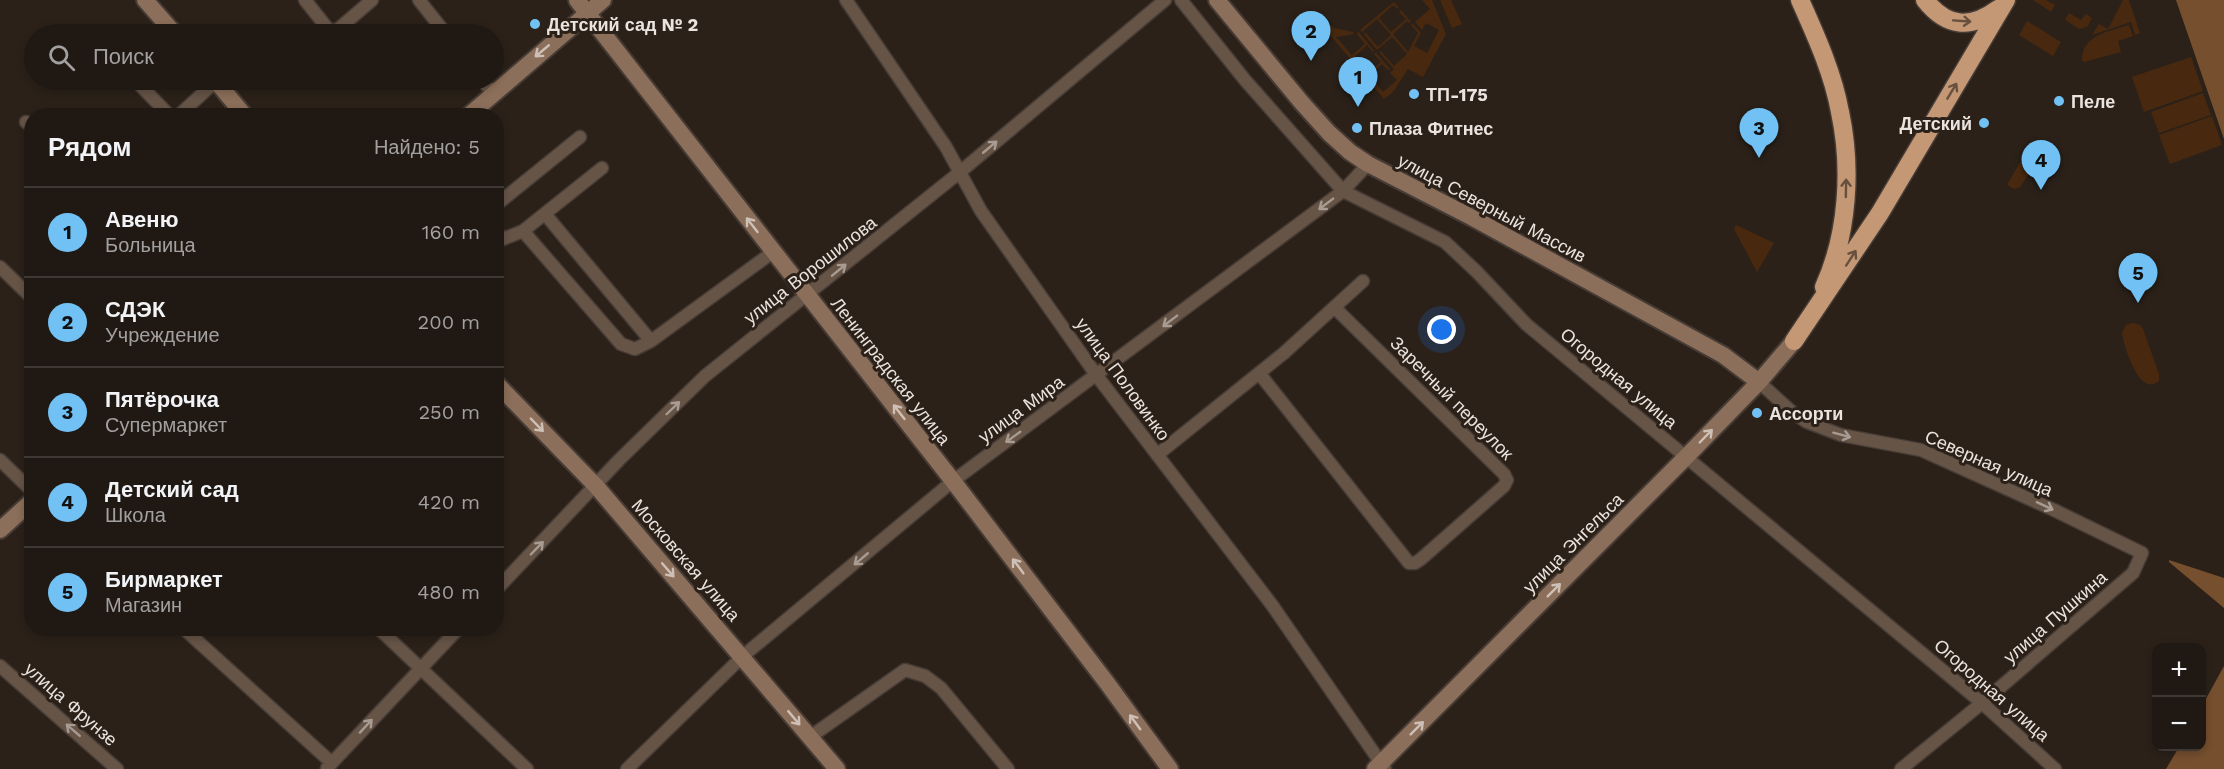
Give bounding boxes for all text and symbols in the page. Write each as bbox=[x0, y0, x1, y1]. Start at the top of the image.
pin: 2 bbox=[1292, 11, 1330, 61]
place label: Детский сад № 2 bbox=[547, 14, 698, 35]
one-way arrow bbox=[1952, 16, 1971, 27]
marker: Детский сад № 2 bbox=[528, 17, 542, 31]
search box bbox=[24, 24, 504, 90]
icon: search bbox=[45, 41, 78, 74]
text: Поиск bbox=[93, 44, 154, 69]
one-way arrow bbox=[534, 45, 550, 58]
pin: 1 bbox=[1338, 57, 1378, 107]
one-way arrow bbox=[1946, 83, 1958, 100]
place label: ТП-175 bbox=[1426, 84, 1488, 105]
marker: ТП-175 bbox=[1407, 87, 1421, 101]
place label: Пеле bbox=[2071, 91, 2115, 112]
marker: Пеле bbox=[2052, 94, 2066, 108]
pin: 3 bbox=[1740, 108, 1778, 158]
place label: Детский bbox=[1899, 113, 1972, 134]
marker: Детский bbox=[1977, 116, 1991, 130]
place label: Плаза Фитнес bbox=[1369, 118, 1493, 139]
marker: Плаза Фитнес bbox=[1350, 121, 1364, 135]
text: Рядом bbox=[48, 132, 131, 162]
text: Найдено: 5 bbox=[374, 135, 480, 159]
one-way arrow bbox=[982, 140, 997, 154]
pin: 4 bbox=[2022, 140, 2060, 190]
street label: улица Северный Массив bbox=[1394, 149, 1590, 267]
one-way arrow bbox=[1840, 179, 1852, 198]
one-way arrow bbox=[1318, 198, 1334, 210]
text: Авеню bbox=[105, 207, 178, 232]
street label: улица Ворошилова bbox=[740, 211, 881, 328]
one-way arrow bbox=[746, 218, 759, 234]
text: 1 bbox=[63, 220, 72, 244]
text: 160 m bbox=[422, 220, 480, 244]
text: Больница bbox=[105, 233, 196, 257]
one-way arrow bbox=[1845, 250, 1857, 267]
pin: 5 bbox=[2118, 254, 2158, 303]
one-way arrow bbox=[831, 264, 847, 277]
street label: Ленинградская улица bbox=[827, 293, 956, 450]
text: СДЭК bbox=[105, 297, 165, 322]
text: 2 bbox=[62, 310, 73, 334]
text: 200 m bbox=[418, 310, 480, 334]
street label: улица Половинко bbox=[1071, 314, 1175, 444]
one-way arrow bbox=[1162, 315, 1178, 328]
your location bbox=[1427, 315, 1456, 344]
text: Учреждение bbox=[105, 323, 220, 347]
street label: Огородная улица bbox=[1556, 323, 1682, 433]
street label: Заречный переулок bbox=[1386, 332, 1518, 464]
street label: улица Мира bbox=[974, 370, 1069, 447]
text: Пятёрочка bbox=[105, 387, 219, 412]
text: 3 bbox=[62, 400, 73, 424]
text: 250 m bbox=[418, 400, 480, 424]
one-way arrow bbox=[665, 400, 680, 415]
place label: Ассорти bbox=[1769, 403, 1843, 424]
one-way arrow bbox=[892, 404, 905, 420]
marker: Ассорти bbox=[1750, 406, 1764, 420]
text: Супермаркет bbox=[105, 413, 227, 437]
one-way arrow bbox=[530, 418, 545, 433]
street label: Северная улица bbox=[1922, 425, 2057, 501]
one-way arrow bbox=[1699, 429, 1713, 444]
one-way arrow bbox=[1832, 429, 1851, 441]
one-way arrow bbox=[1006, 431, 1022, 444]
text: Детский сад bbox=[105, 477, 239, 502]
street label: улица Энгельса bbox=[1519, 488, 1628, 597]
text: 4 bbox=[61, 490, 74, 514]
text: 420 m bbox=[418, 490, 480, 514]
street label: Московская улица bbox=[627, 495, 745, 626]
one-way arrow bbox=[2035, 501, 2053, 513]
text: Школа bbox=[105, 503, 166, 527]
one-way arrow bbox=[530, 540, 544, 555]
one-way arrow bbox=[853, 552, 869, 565]
one-way arrow bbox=[1012, 559, 1024, 575]
one-way arrow bbox=[661, 562, 675, 577]
street label: улица Пушкина bbox=[1999, 566, 2112, 668]
text: Бирмаркет bbox=[105, 567, 223, 592]
text: 5 bbox=[62, 580, 73, 604]
text: 480 m bbox=[417, 580, 480, 604]
one-way arrow bbox=[1546, 583, 1561, 598]
text: Магазин bbox=[105, 593, 182, 617]
street label: Огородная улица bbox=[1930, 634, 2055, 746]
map controls bbox=[2152, 643, 2206, 751]
button: + bbox=[2152, 643, 2206, 697]
street label: улица Фрунзе bbox=[20, 658, 122, 750]
button: − bbox=[2152, 697, 2206, 751]
one-way arrow bbox=[788, 710, 801, 726]
one-way arrow bbox=[1129, 714, 1142, 730]
one-way arrow bbox=[359, 719, 374, 734]
one-way arrow bbox=[1409, 721, 1424, 736]
one-way arrow bbox=[66, 723, 81, 737]

